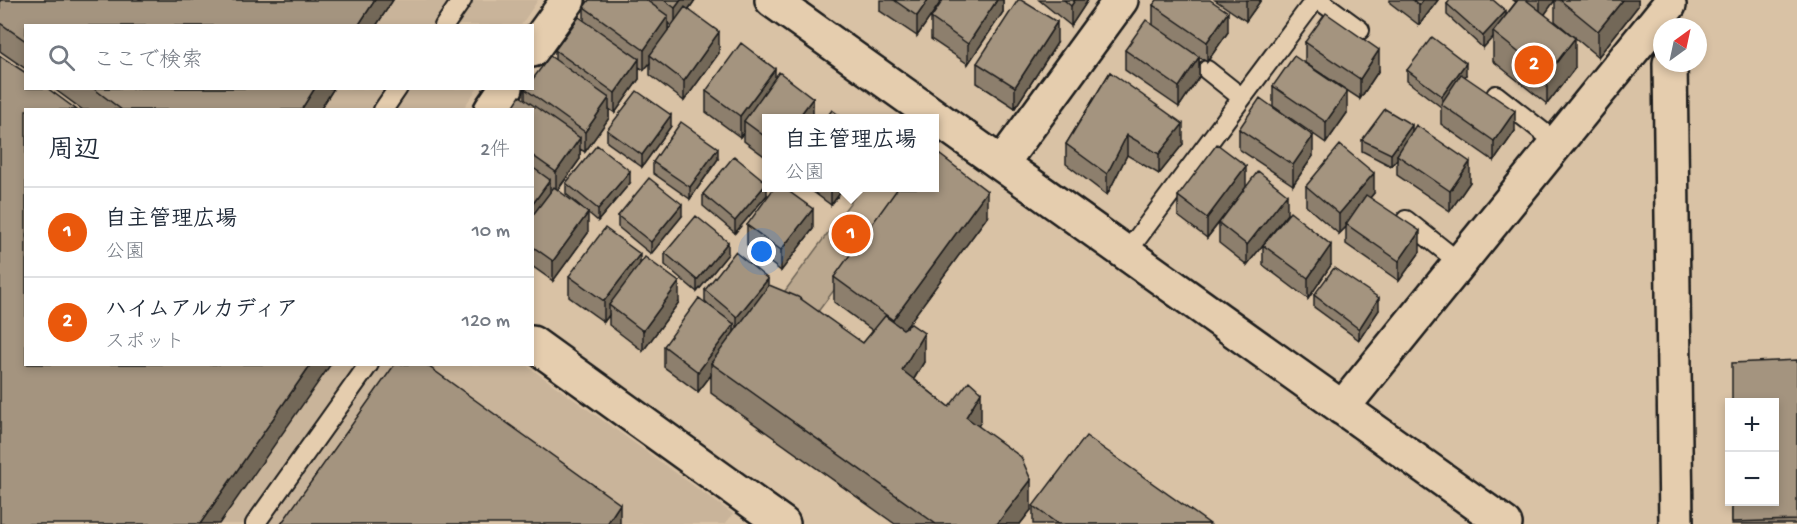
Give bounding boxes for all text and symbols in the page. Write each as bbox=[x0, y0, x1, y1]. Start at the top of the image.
north arrow bbox=[1653, 18, 1707, 72]
search box bbox=[24, 24, 534, 90]
icon: search bbox=[45, 41, 78, 74]
pin: 2 bbox=[1514, 42, 1553, 88]
text: ここで検索 bbox=[93, 49, 203, 75]
popup bbox=[762, 114, 939, 192]
text: 自主管理広場 bbox=[784, 129, 917, 155]
text: 周辺 bbox=[48, 137, 100, 168]
text: 2件 bbox=[480, 140, 510, 163]
text: 公園 bbox=[784, 163, 824, 186]
text: 自主管理広場 bbox=[105, 208, 237, 234]
pin: 1 bbox=[832, 212, 870, 256]
text: 1 bbox=[63, 221, 72, 244]
text: 10 m bbox=[472, 221, 510, 244]
your location bbox=[747, 237, 776, 266]
text: 公園 bbox=[105, 242, 145, 265]
text: ハイムアルカディア bbox=[105, 298, 298, 324]
text: 2 bbox=[63, 311, 72, 334]
text: 120 m bbox=[462, 311, 510, 334]
text: スポット bbox=[105, 332, 185, 355]
map controls bbox=[1725, 398, 1779, 506]
button: + bbox=[1725, 398, 1779, 452]
button: − bbox=[1725, 452, 1779, 506]

